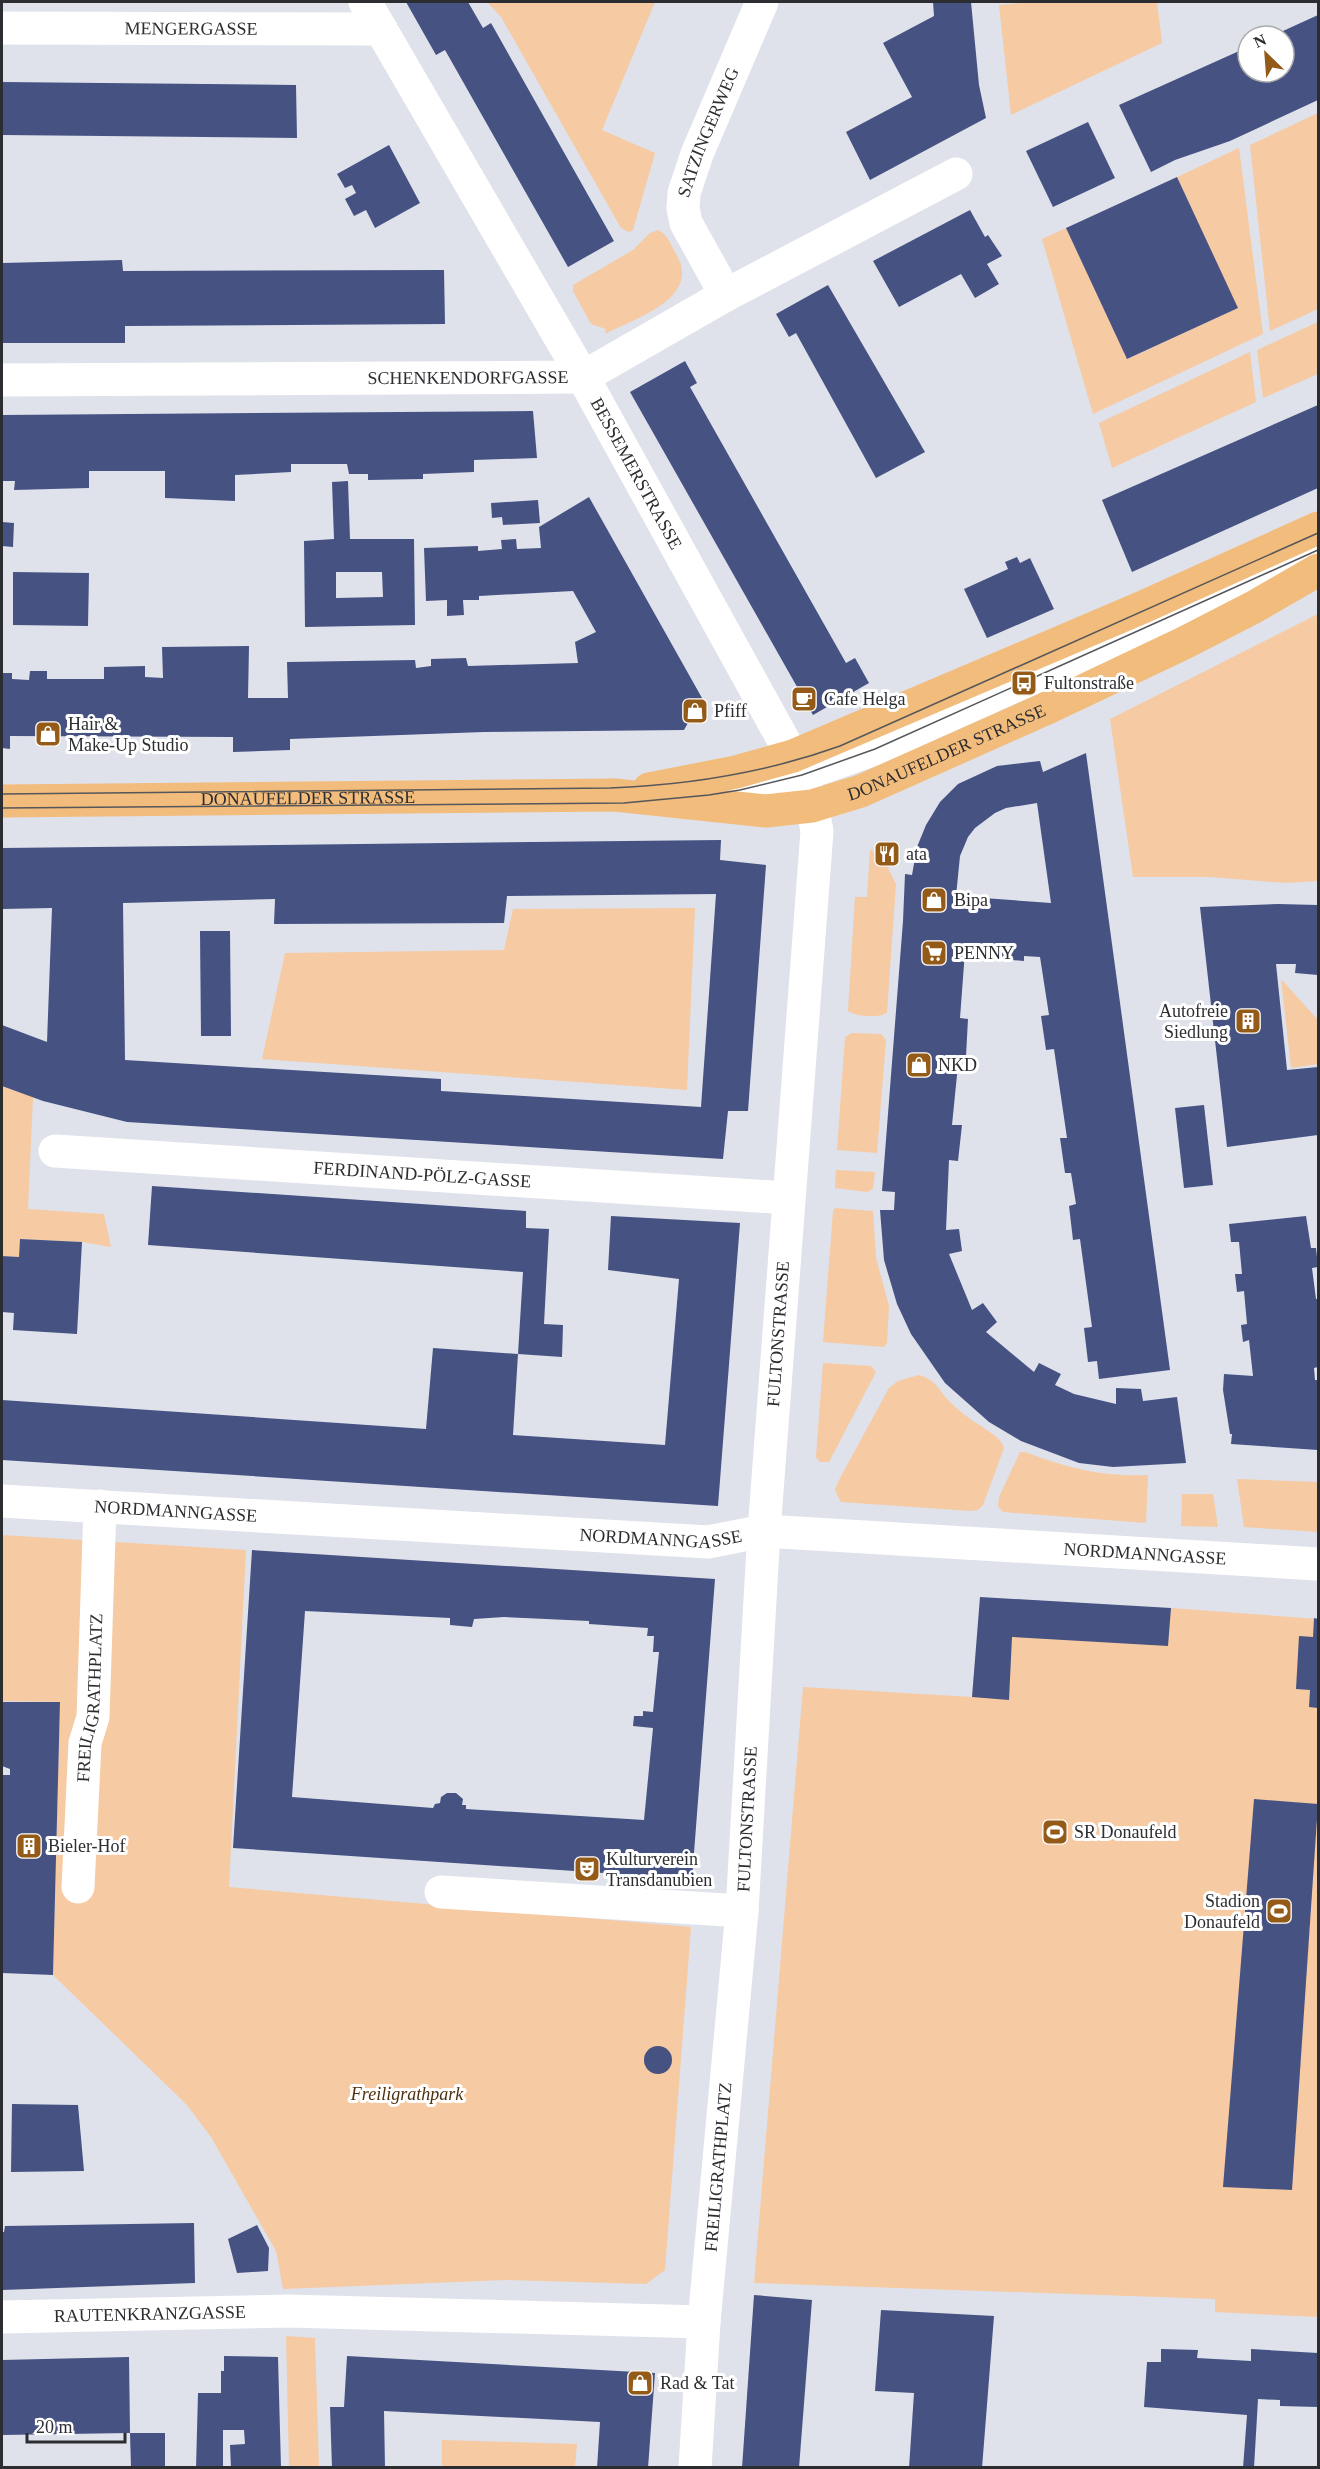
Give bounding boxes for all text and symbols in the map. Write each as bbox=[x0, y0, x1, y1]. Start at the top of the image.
street label: MENGERGASSE bbox=[124, 18, 258, 39]
north arrow bbox=[1236, 24, 1296, 84]
text: N bbox=[1251, 31, 1269, 51]
street label: SATZINGERWEG bbox=[673, 64, 743, 200]
street label: SCHENKENDORFGASSE bbox=[367, 367, 569, 388]
street label: BESSEMERSTRASSE bbox=[586, 394, 686, 553]
bus stop icon: Fultonstraße bbox=[1009, 668, 1039, 698]
place label: Fultonstraße bbox=[1044, 673, 1134, 693]
cafe icon: Cafe Helga bbox=[789, 684, 819, 714]
place label: Cafe Helga bbox=[824, 689, 905, 709]
shop icon: Pfiff bbox=[680, 696, 710, 726]
street label: DONAUFELDER STRASSE bbox=[845, 700, 1049, 805]
place label: Pfiff bbox=[714, 701, 747, 721]
place label: Hair & Make-Up Studio bbox=[68, 714, 189, 755]
shop icon: Hair & Make-Up Studio bbox=[33, 719, 63, 749]
street label: DONAUFELDER STRASSE bbox=[201, 787, 415, 809]
restaurant icon: ata bbox=[872, 839, 902, 869]
place label: ata bbox=[906, 844, 927, 864]
shop icon: Bipa bbox=[919, 885, 949, 915]
place label: Bipa bbox=[954, 890, 988, 910]
supermarket icon: PENNY bbox=[919, 938, 949, 968]
place label: PENNY bbox=[954, 943, 1014, 963]
place label: Autofreie Siedlung bbox=[1159, 1001, 1228, 1042]
building icon: Autofreie Siedlung bbox=[1233, 1006, 1263, 1036]
shop icon: NKD bbox=[904, 1050, 934, 1080]
place label: NKD bbox=[938, 1055, 977, 1075]
street label: FERDINAND-PÖLZ-GASSE bbox=[313, 1158, 532, 1192]
street label: FULTONSTRASSE bbox=[763, 1260, 793, 1408]
street label: NORDMANNGASSE bbox=[94, 1496, 258, 1526]
street label: NORDMANNGASSE bbox=[579, 1525, 744, 1552]
street label: NORDMANNGASSE bbox=[1063, 1539, 1227, 1569]
street label: FREILIGRATHPLATZ bbox=[73, 1613, 106, 1783]
street label: FULTONSTRASSE bbox=[733, 1746, 761, 1892]
sports icon: SR Donaufeld bbox=[1040, 1817, 1070, 1847]
place label: SR Donaufeld bbox=[1074, 1822, 1177, 1842]
building icon: Bieler-Hof bbox=[14, 1831, 44, 1861]
place label: Bieler-Hof bbox=[48, 1836, 126, 1856]
place label: Kulturverein Transdanubien bbox=[606, 1849, 712, 1890]
theatre icon: Kulturverein Transdanubien bbox=[572, 1854, 602, 1884]
place label: Stadion Donaufeld bbox=[1184, 1891, 1260, 1932]
sports icon: Stadion Donaufeld bbox=[1264, 1896, 1294, 1926]
street label: FREILIGRATHPLATZ bbox=[701, 2081, 735, 2253]
park label: Freiligrathpark bbox=[350, 2084, 464, 2104]
street label: RAUTENKRANZGASSE bbox=[54, 2302, 246, 2326]
shop icon: Rad & Tat bbox=[625, 2368, 655, 2398]
place label: Rad & Tat bbox=[660, 2373, 734, 2393]
scale bar bbox=[27, 2406, 124, 2444]
text: 20 m bbox=[36, 2417, 73, 2437]

